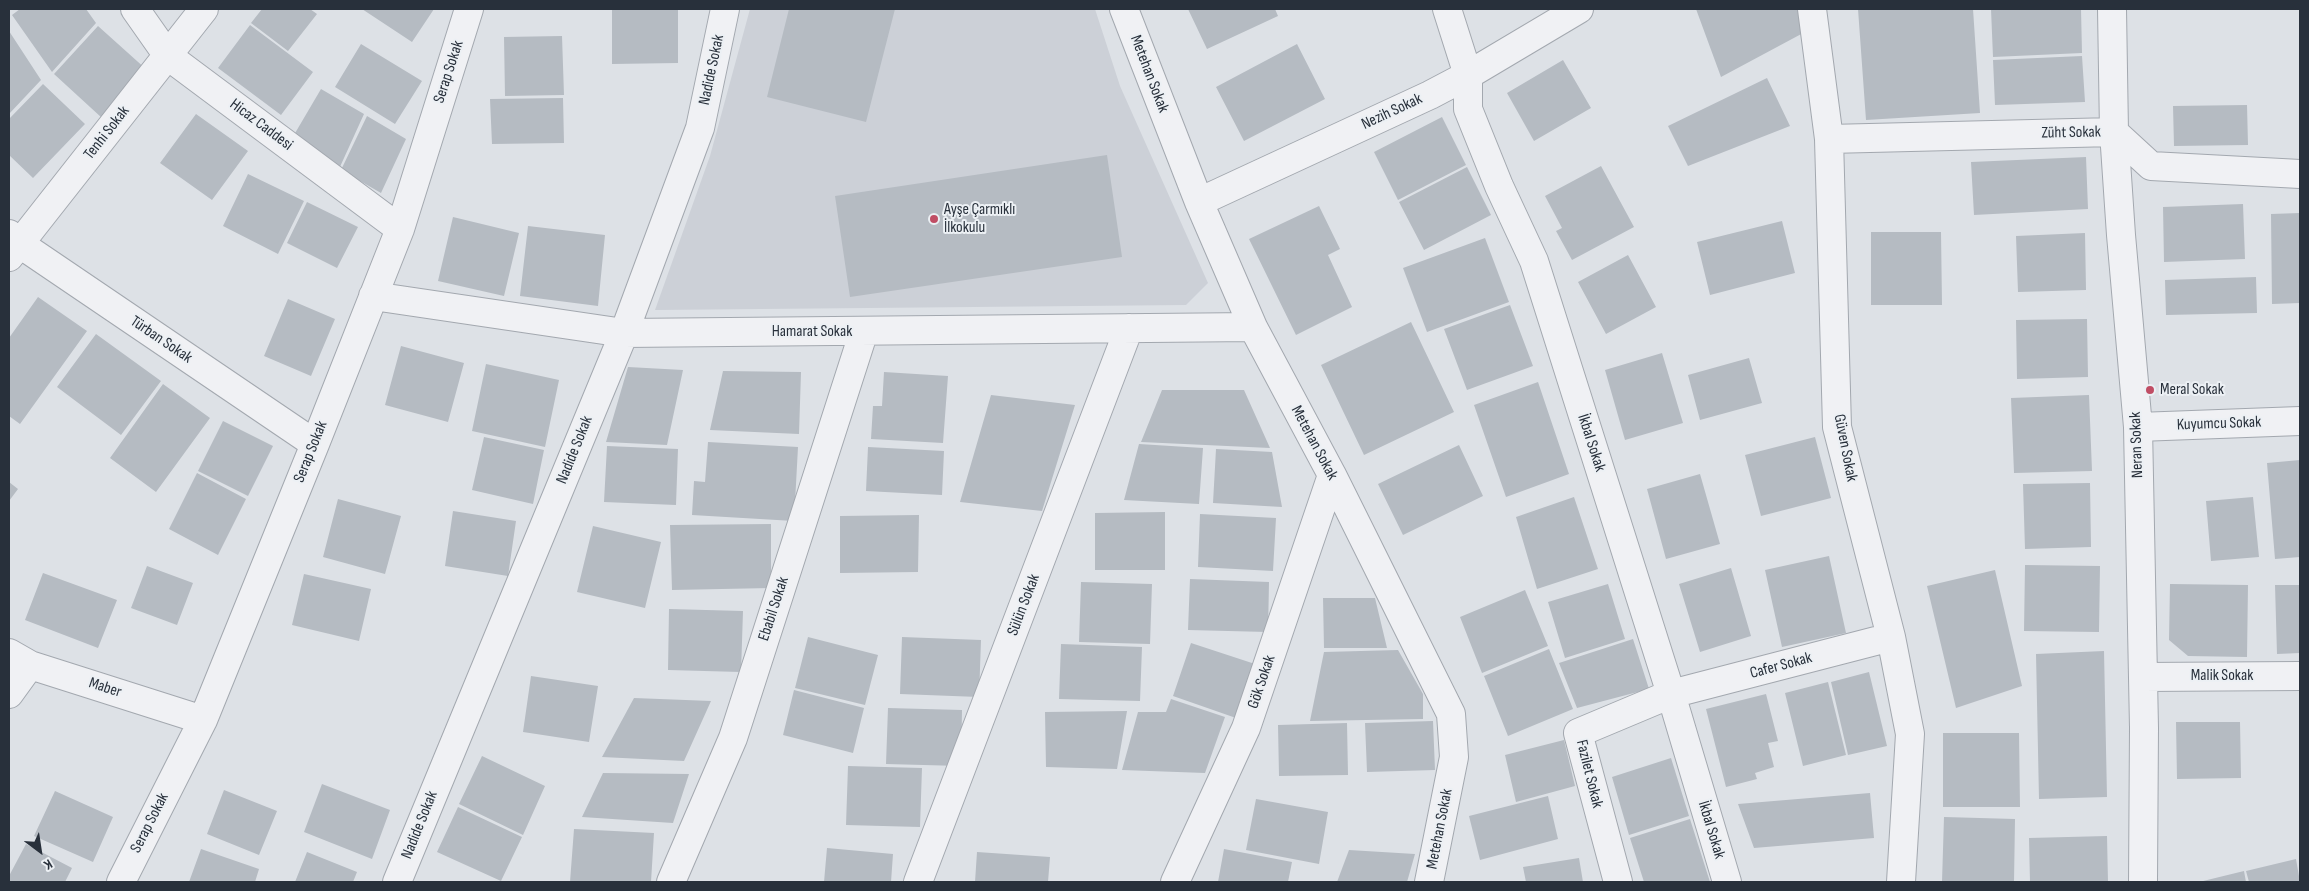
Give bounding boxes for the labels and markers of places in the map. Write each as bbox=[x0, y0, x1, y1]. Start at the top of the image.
place label: Ayşe Çarmıklı İlkokulu bbox=[944, 200, 1015, 238]
marker: Ayşe Çarmıklı İlkokulu bbox=[928, 213, 940, 225]
place label: Meral Sokak bbox=[2160, 380, 2224, 400]
marker: Meral Sokak bbox=[2144, 384, 2156, 396]

